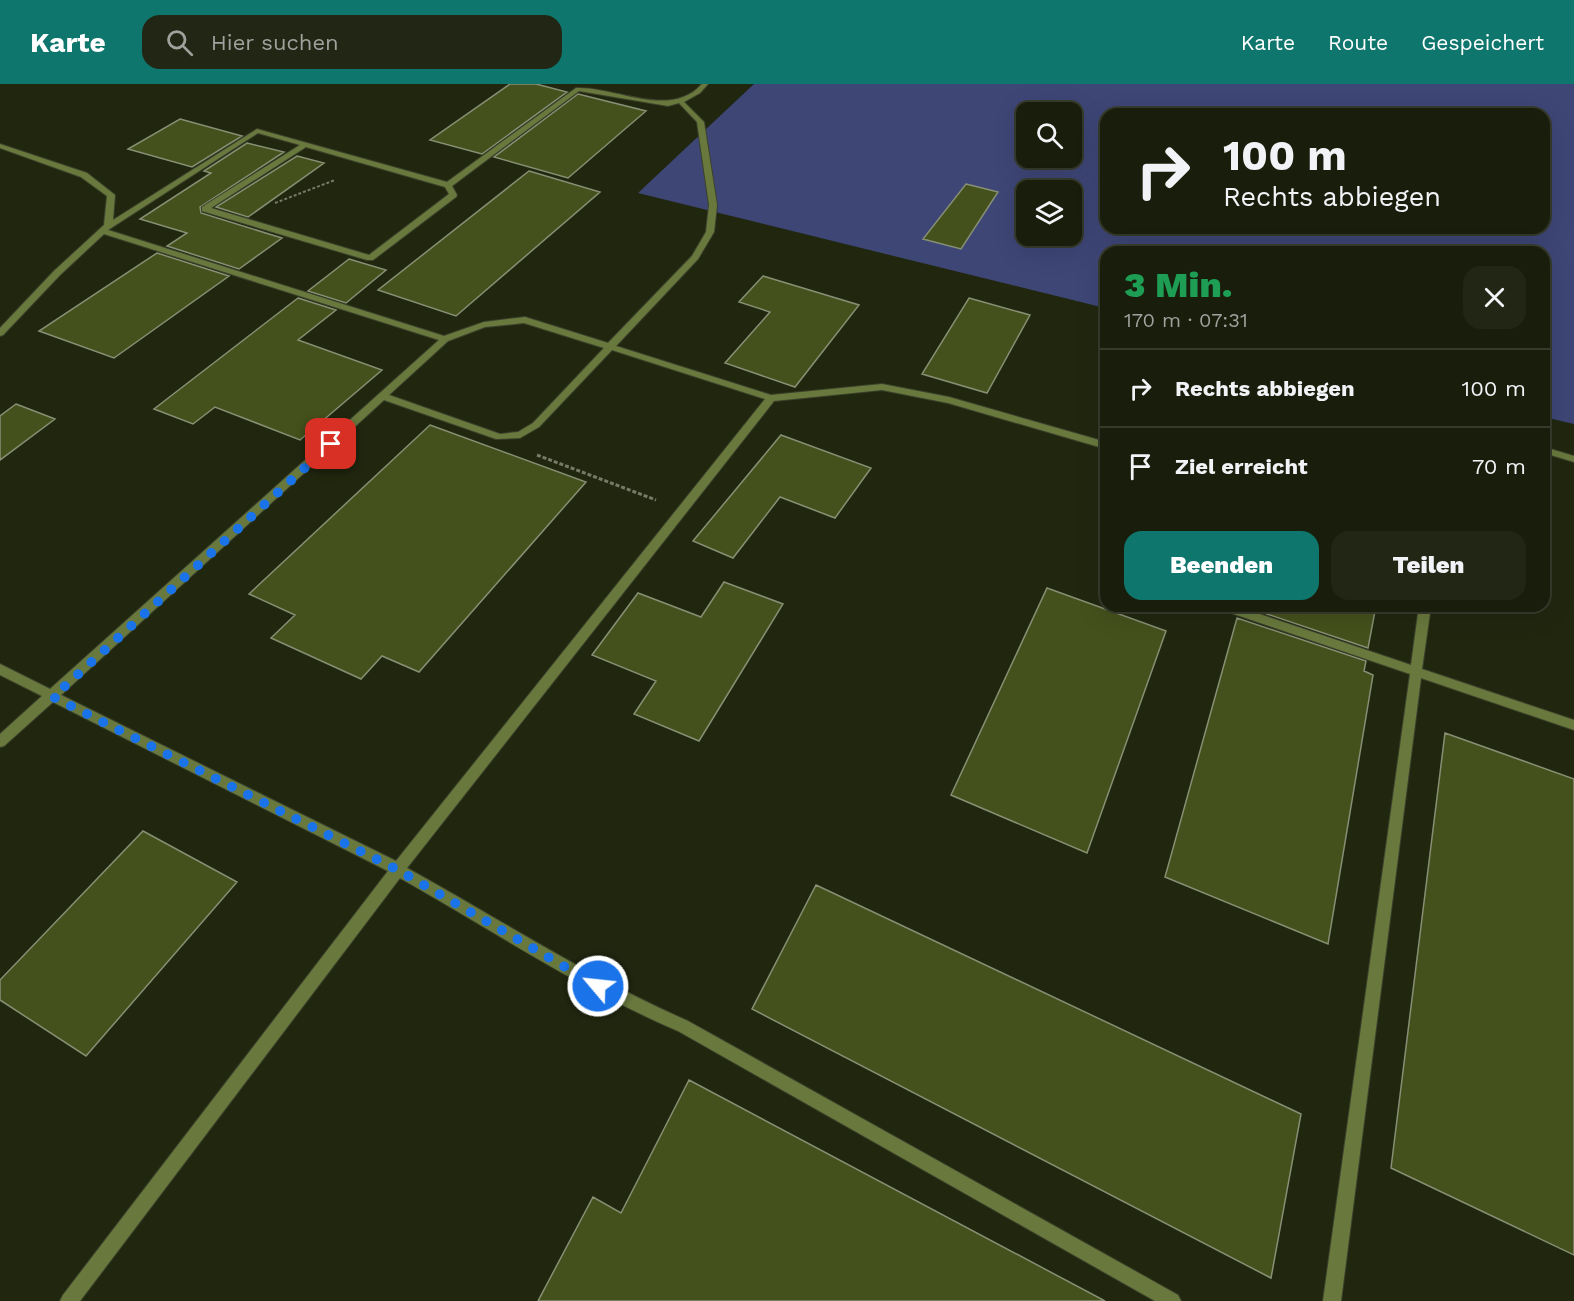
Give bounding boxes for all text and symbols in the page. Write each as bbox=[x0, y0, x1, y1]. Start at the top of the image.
search box bbox=[142, 15, 562, 69]
text: Karte bbox=[30, 26, 106, 59]
icon: search bbox=[163, 26, 196, 59]
text: Hier suchen bbox=[211, 30, 339, 55]
text: Karte bbox=[1241, 30, 1295, 55]
text: Route bbox=[1328, 30, 1388, 55]
text: Gespeichert bbox=[1421, 30, 1544, 55]
map controls bbox=[1016, 102, 1082, 246]
button: search bbox=[1016, 102, 1082, 168]
text: 100 m bbox=[1223, 131, 1347, 180]
icon: right bbox=[1124, 132, 1202, 210]
button: layers bbox=[1016, 180, 1082, 246]
text: Rechts abbiegen bbox=[1223, 181, 1441, 213]
text: 3 Min. bbox=[1124, 264, 1232, 306]
button: close bbox=[1463, 266, 1526, 329]
text: 170 m · 07:31 bbox=[1124, 308, 1248, 332]
icon: right bbox=[1124, 372, 1157, 405]
text: Rechts abbiegen bbox=[1175, 376, 1355, 401]
text: 100 m bbox=[1462, 376, 1526, 401]
pin bbox=[305, 418, 356, 469]
icon: arrive bbox=[314, 427, 347, 460]
icon: arrive bbox=[1124, 450, 1157, 483]
text: Ziel erreicht bbox=[1175, 454, 1308, 479]
text: 70 m bbox=[1472, 454, 1526, 479]
button: Beenden bbox=[1124, 531, 1319, 600]
button: Teilen bbox=[1331, 531, 1526, 600]
position arrow bbox=[566, 954, 630, 1018]

